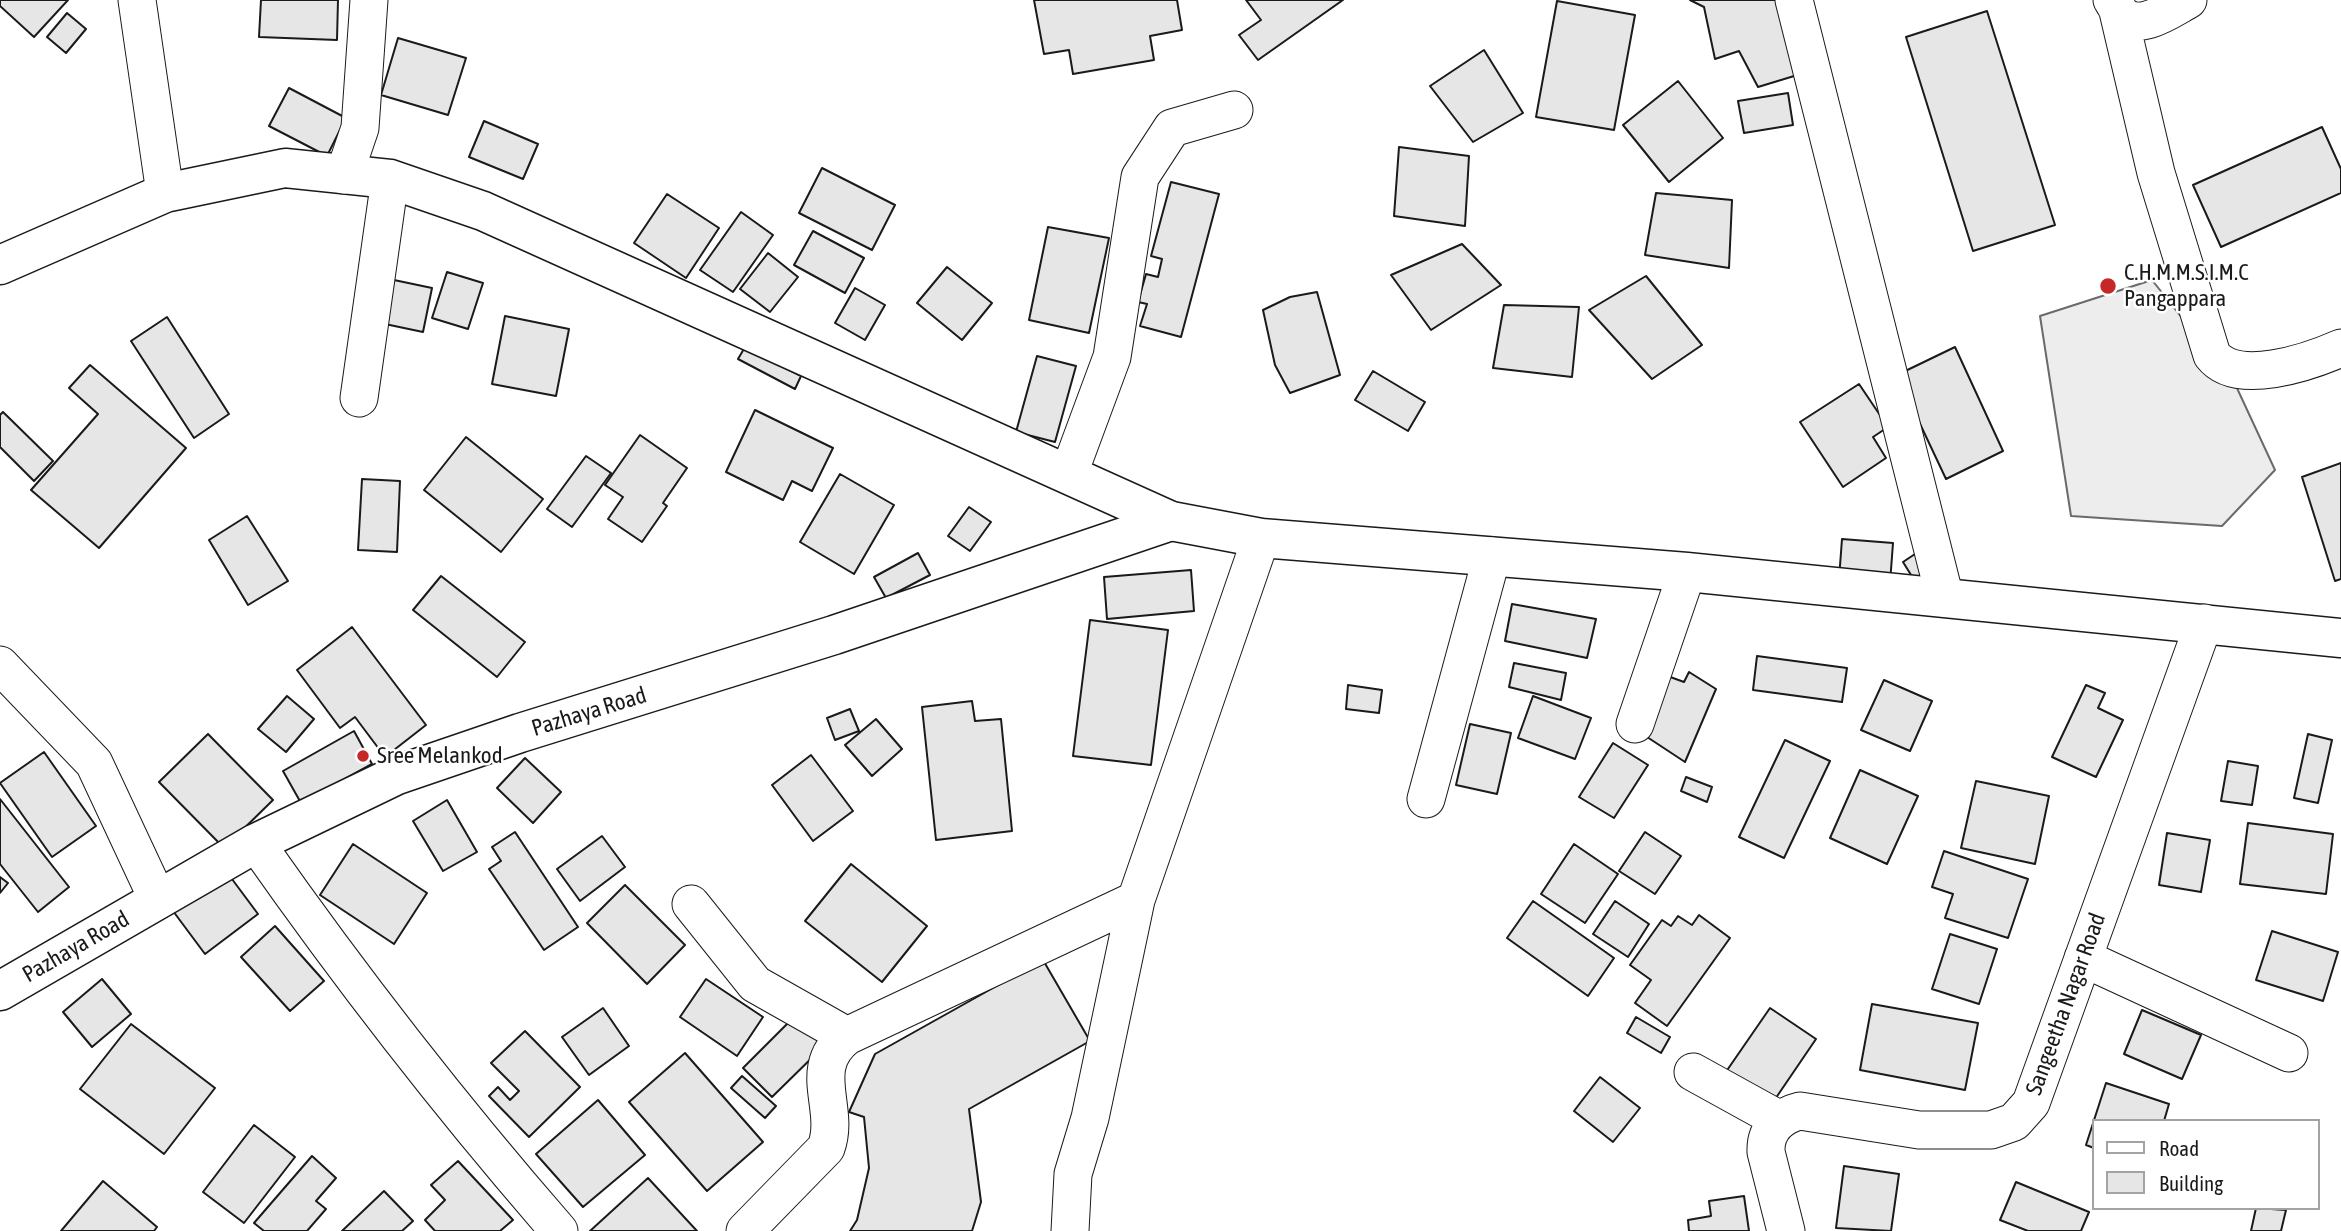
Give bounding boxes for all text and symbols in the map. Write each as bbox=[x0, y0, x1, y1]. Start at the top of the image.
place label: C.H.M.M.S.I.M.C Pangappara bbox=[2124, 259, 2248, 313]
marker: C.H.M.M.S.I.M.C Pangappara bbox=[2098, 276, 2118, 296]
street label: Pazhaya Road bbox=[528, 681, 650, 743]
place label: Sree Melankod bbox=[377, 742, 503, 770]
marker: Sree Melankod bbox=[355, 748, 371, 764]
street label: Pazhaya Road bbox=[18, 905, 134, 989]
street label: Sangeetha Nagar Road bbox=[2020, 909, 2112, 1099]
legend bbox=[2092, 1119, 2320, 1210]
text: Road bbox=[2159, 1136, 2199, 1160]
text: Building bbox=[2159, 1171, 2223, 1195]

